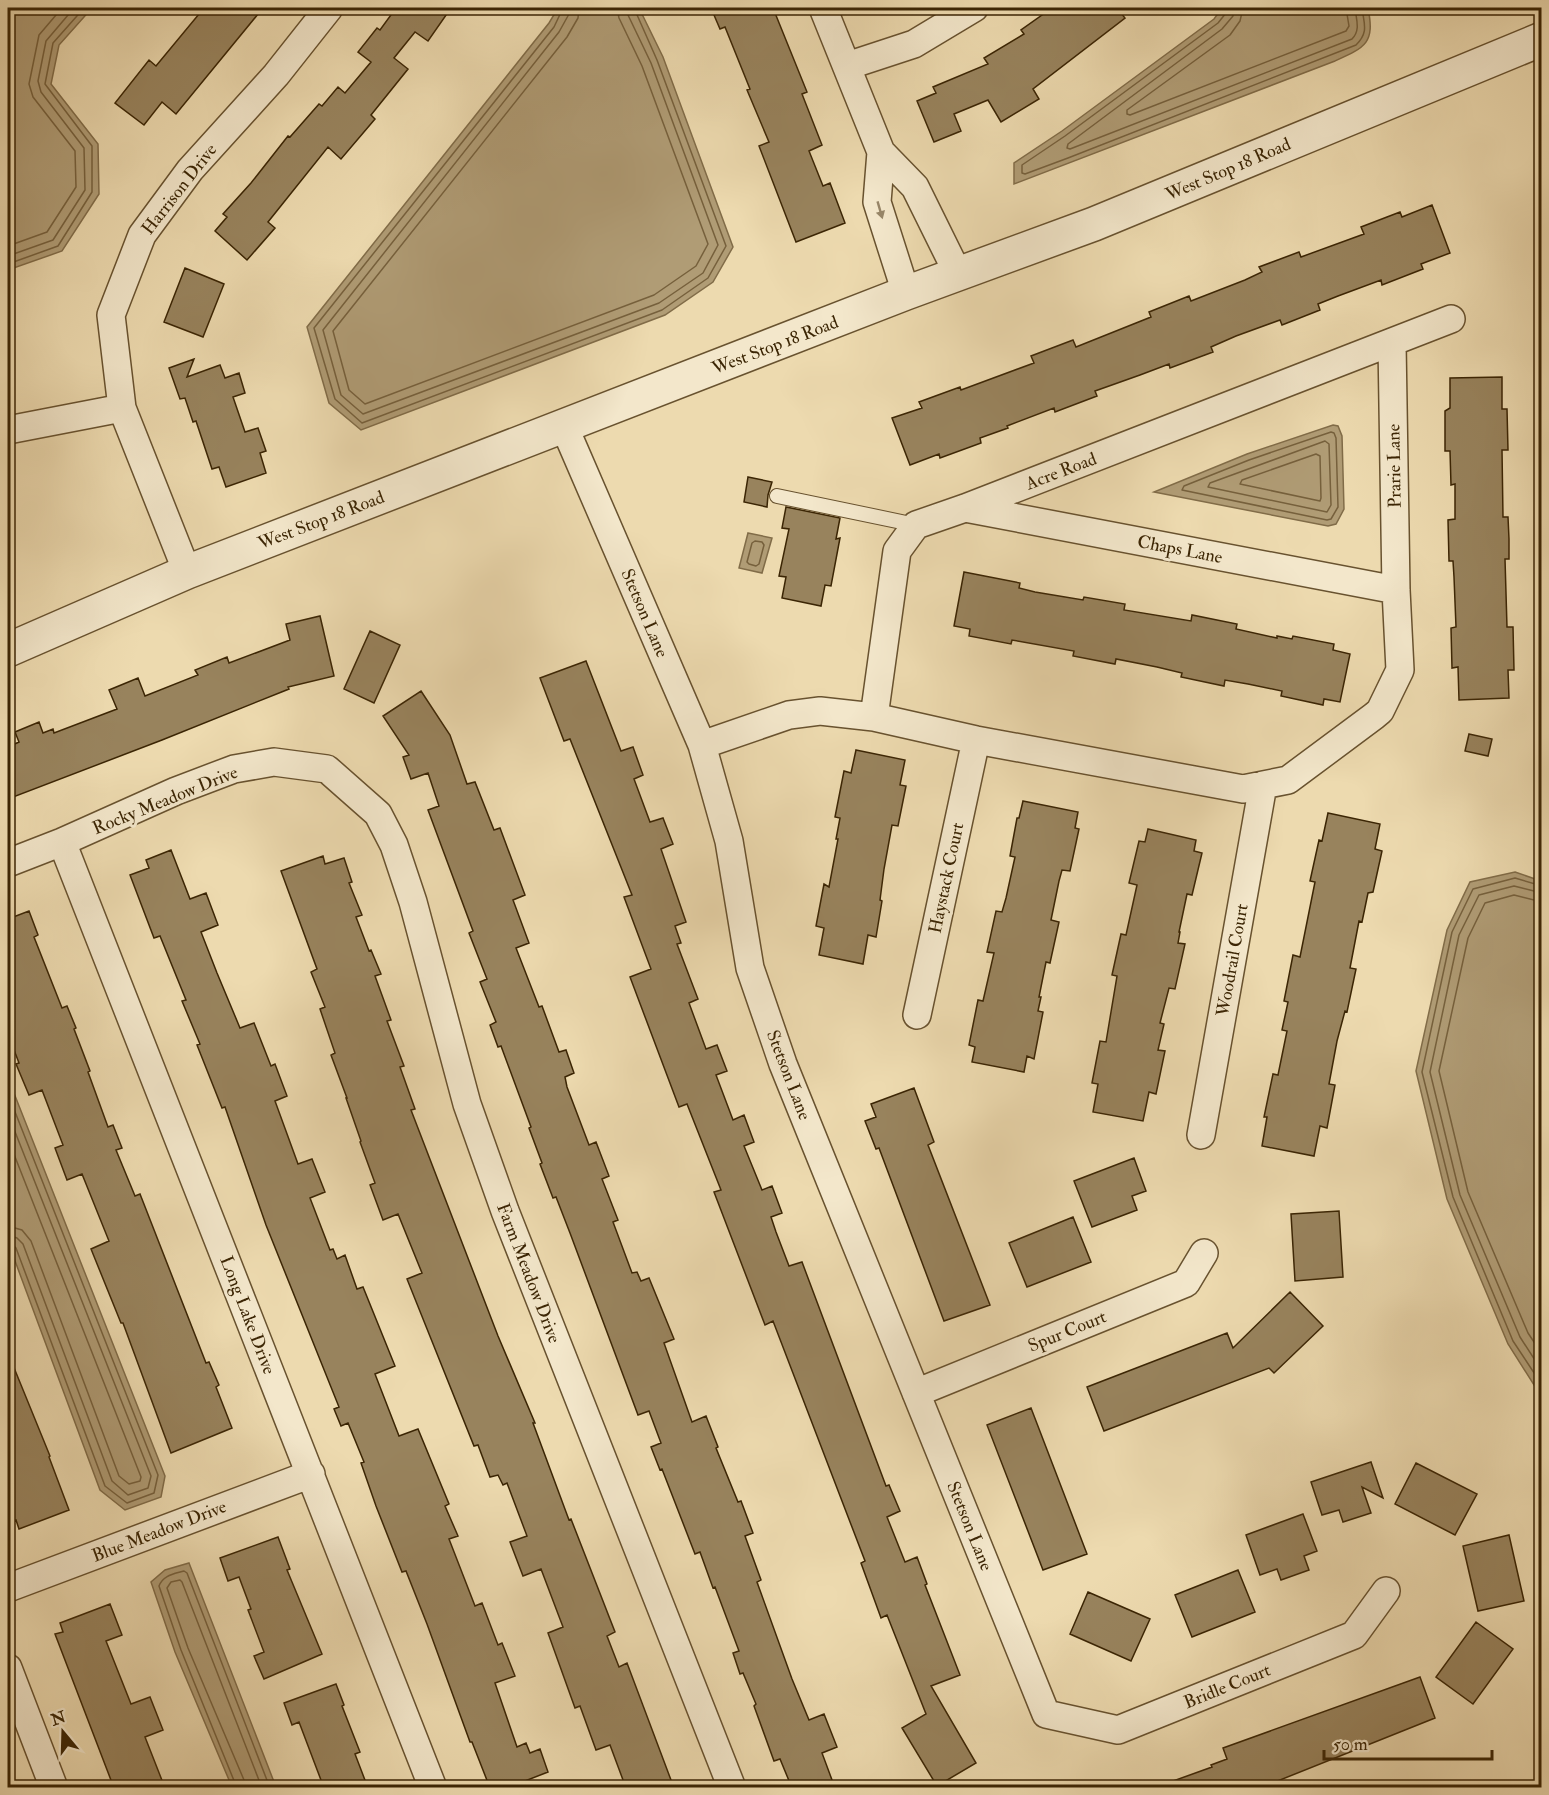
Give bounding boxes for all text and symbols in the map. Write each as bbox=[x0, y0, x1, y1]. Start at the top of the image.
street label: West Stop 18 Road bbox=[1161, 133, 1294, 207]
street label: Harrison Drive bbox=[137, 139, 222, 240]
one-way arrow bbox=[875, 201, 885, 219]
street label: West Stop 18 Road bbox=[708, 311, 842, 381]
street label: Prarie Lane bbox=[1382, 423, 1407, 508]
street label: Acre Road bbox=[1021, 447, 1100, 496]
street label: West Stop 18 Road bbox=[254, 486, 388, 556]
street label: Chaps Lane bbox=[1135, 530, 1225, 569]
street label: Stetson Lane bbox=[616, 565, 674, 662]
street label: Rocky Meadow Drive bbox=[89, 761, 242, 840]
street label: Haystack Court bbox=[924, 820, 969, 936]
street label: Woodrail Court bbox=[1211, 902, 1254, 1019]
street label: Stetson Lane bbox=[761, 1027, 816, 1124]
street label: Farm Meadow Drive bbox=[491, 1200, 566, 1347]
street label: Long Lake Drive bbox=[214, 1253, 281, 1378]
street label: Spur Court bbox=[1025, 1305, 1110, 1358]
street label: Stetson Lane bbox=[941, 1478, 998, 1575]
street label: Blue Meadow Drive bbox=[89, 1495, 230, 1568]
street label: Bridle Court bbox=[1180, 1659, 1274, 1714]
north arrow bbox=[33, 1702, 93, 1762]
text: N bbox=[47, 1707, 69, 1731]
scale bar bbox=[1324, 1723, 1492, 1761]
text: 50 m bbox=[1333, 1733, 1368, 1756]

